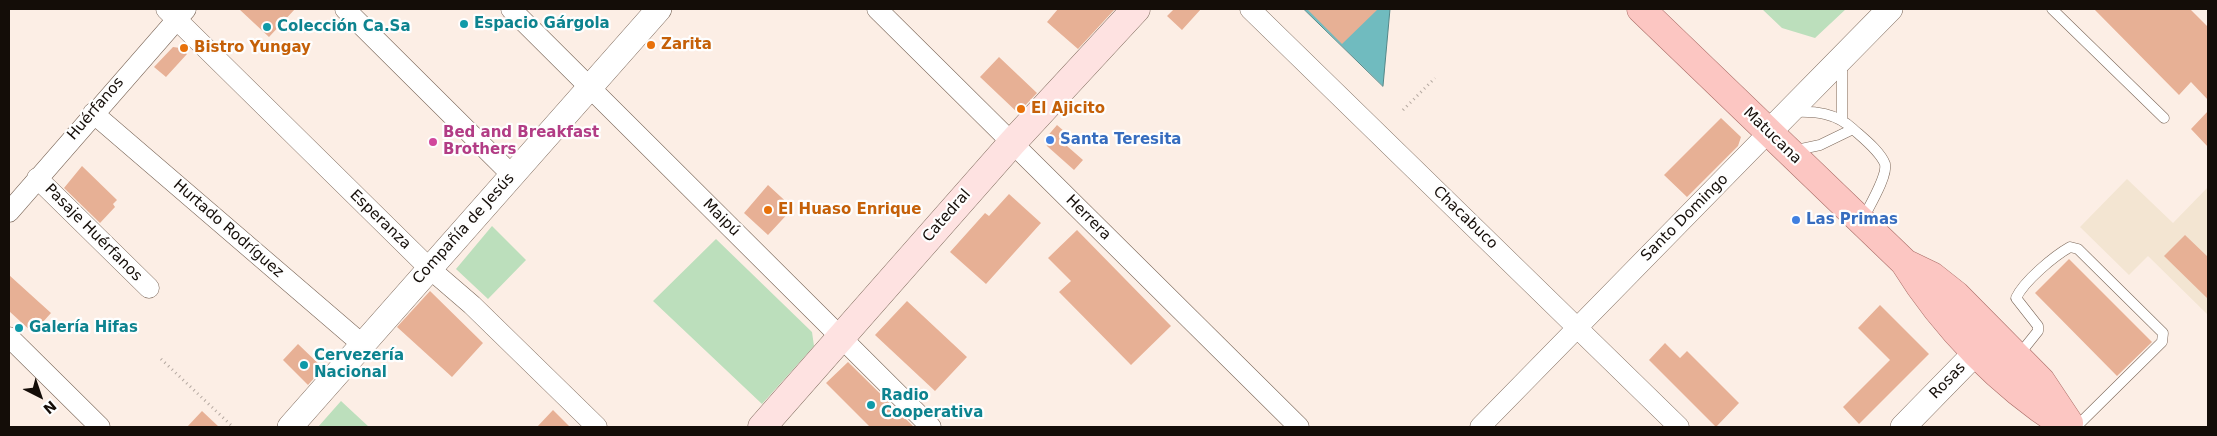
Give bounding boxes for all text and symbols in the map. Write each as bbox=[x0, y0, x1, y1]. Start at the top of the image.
place label: Espacio Gárgola bbox=[474, 15, 610, 33]
place label: Colección Ca.Sa bbox=[277, 18, 411, 36]
marker: Espacio Gárgola bbox=[458, 18, 470, 30]
marker: Colección Ca.Sa bbox=[261, 21, 273, 33]
place label: Zarita bbox=[661, 36, 712, 54]
place label: Bistro Yungay bbox=[194, 39, 311, 57]
marker: Zarita bbox=[645, 39, 657, 51]
marker: Bistro Yungay bbox=[178, 42, 190, 54]
street label: Huérfanos bbox=[64, 74, 128, 144]
place label: El Ajicito bbox=[1031, 100, 1105, 118]
marker: El Ajicito bbox=[1015, 103, 1027, 115]
street label: Matucana bbox=[1739, 104, 1805, 168]
place label: Bed and Breakfast Brothers bbox=[443, 124, 599, 159]
place label: Santa Teresita bbox=[1060, 131, 1181, 149]
marker: Santa Teresita bbox=[1044, 134, 1056, 146]
marker: Bed and Breakfast Brothers bbox=[427, 136, 439, 148]
street label: Compañía de Jesús bbox=[409, 170, 519, 288]
street label: Santo Domingo bbox=[1638, 171, 1732, 265]
street label: Hurtado Rodríguez bbox=[169, 176, 287, 282]
street label: Pasaje Huérfanos bbox=[41, 181, 145, 285]
street label: Chacabuco bbox=[1429, 183, 1501, 253]
street label: Esperanza bbox=[346, 186, 414, 254]
street label: Catedral bbox=[919, 186, 975, 246]
street label: Herrera bbox=[1062, 192, 1114, 244]
street label: Maipú bbox=[699, 196, 743, 240]
place label: El Huaso Enrique bbox=[778, 201, 921, 219]
marker: El Huaso Enrique bbox=[762, 204, 774, 216]
place label: Las Primas bbox=[1806, 211, 1898, 229]
marker: Las Primas bbox=[1790, 214, 1802, 226]
place label: Galería Hifas bbox=[29, 319, 138, 337]
marker: Galería Hifas bbox=[13, 322, 25, 334]
place label: Cervezería Nacional bbox=[314, 347, 404, 382]
marker: Cervezería Nacional bbox=[298, 359, 310, 371]
street label: Rosas bbox=[1926, 359, 1970, 403]
north arrow bbox=[15, 371, 65, 421]
place label: Radio Cooperativa bbox=[881, 387, 983, 422]
text: N bbox=[40, 397, 60, 417]
marker: Radio Cooperativa bbox=[865, 399, 877, 411]

